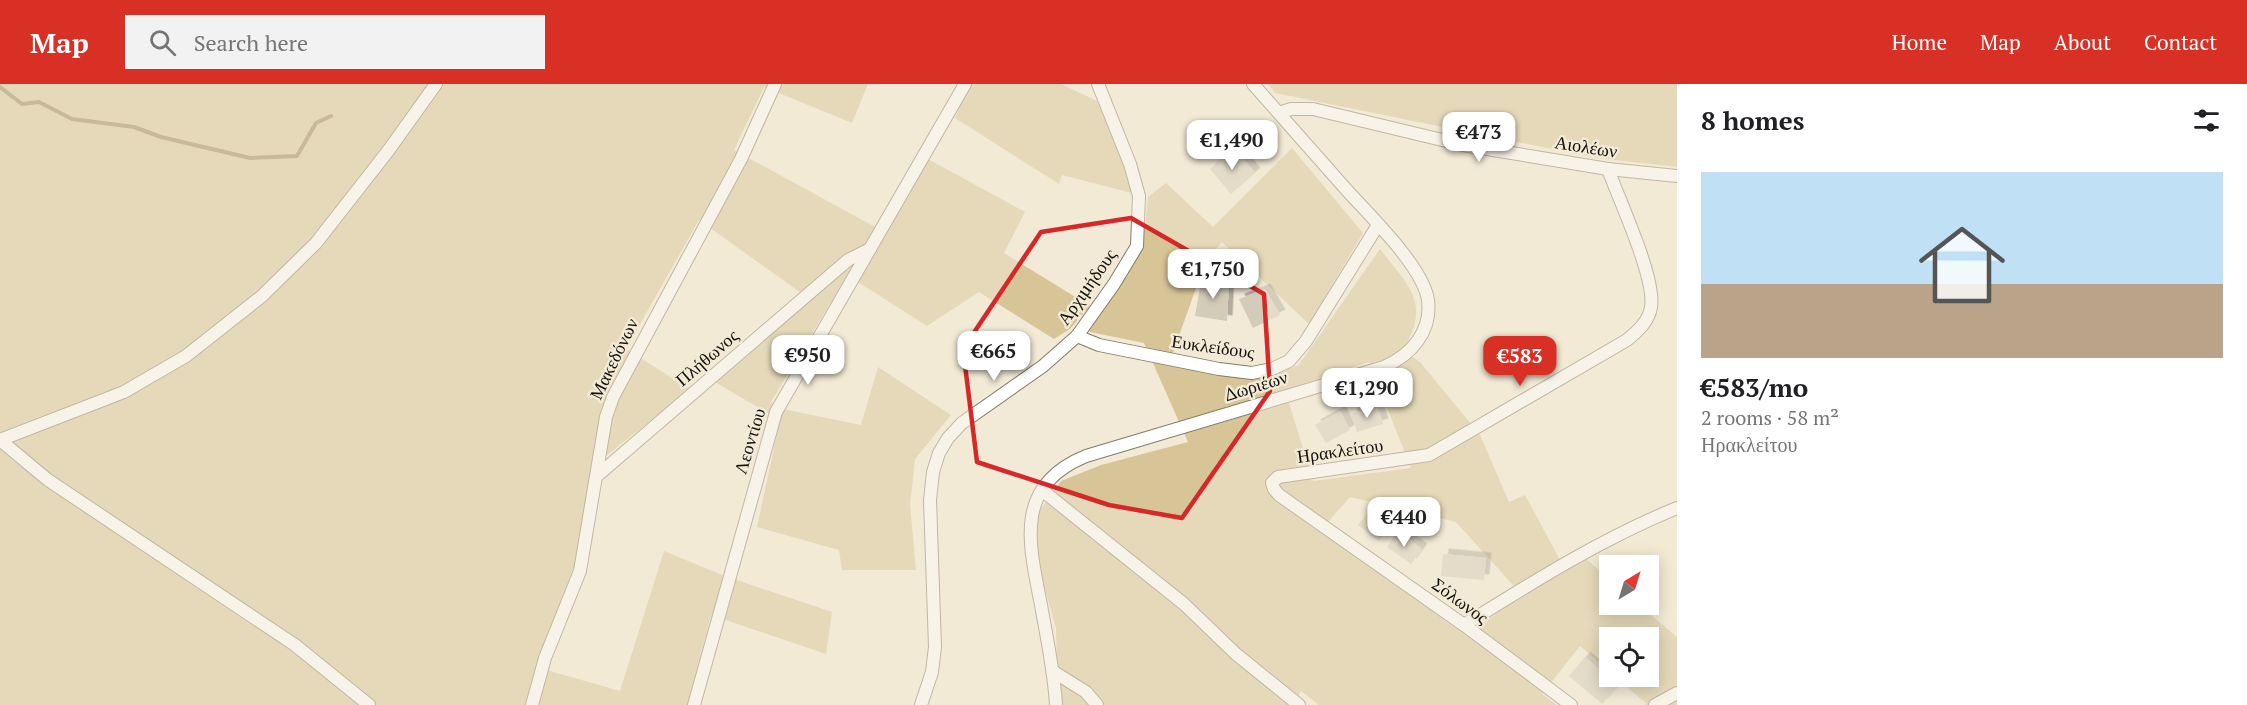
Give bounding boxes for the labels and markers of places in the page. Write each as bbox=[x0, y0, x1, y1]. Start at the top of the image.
pin: €473 bbox=[1443, 112, 1515, 163]
pin: €1,490 bbox=[1183, 120, 1281, 171]
pin: €1,750 bbox=[1164, 249, 1262, 300]
pin: €665 bbox=[958, 331, 1030, 382]
pin: €950 bbox=[772, 335, 844, 386]
pin: €583 bbox=[1484, 336, 1556, 387]
pin: €1,290 bbox=[1318, 368, 1416, 419]
pin: €440 bbox=[1368, 497, 1440, 548]

